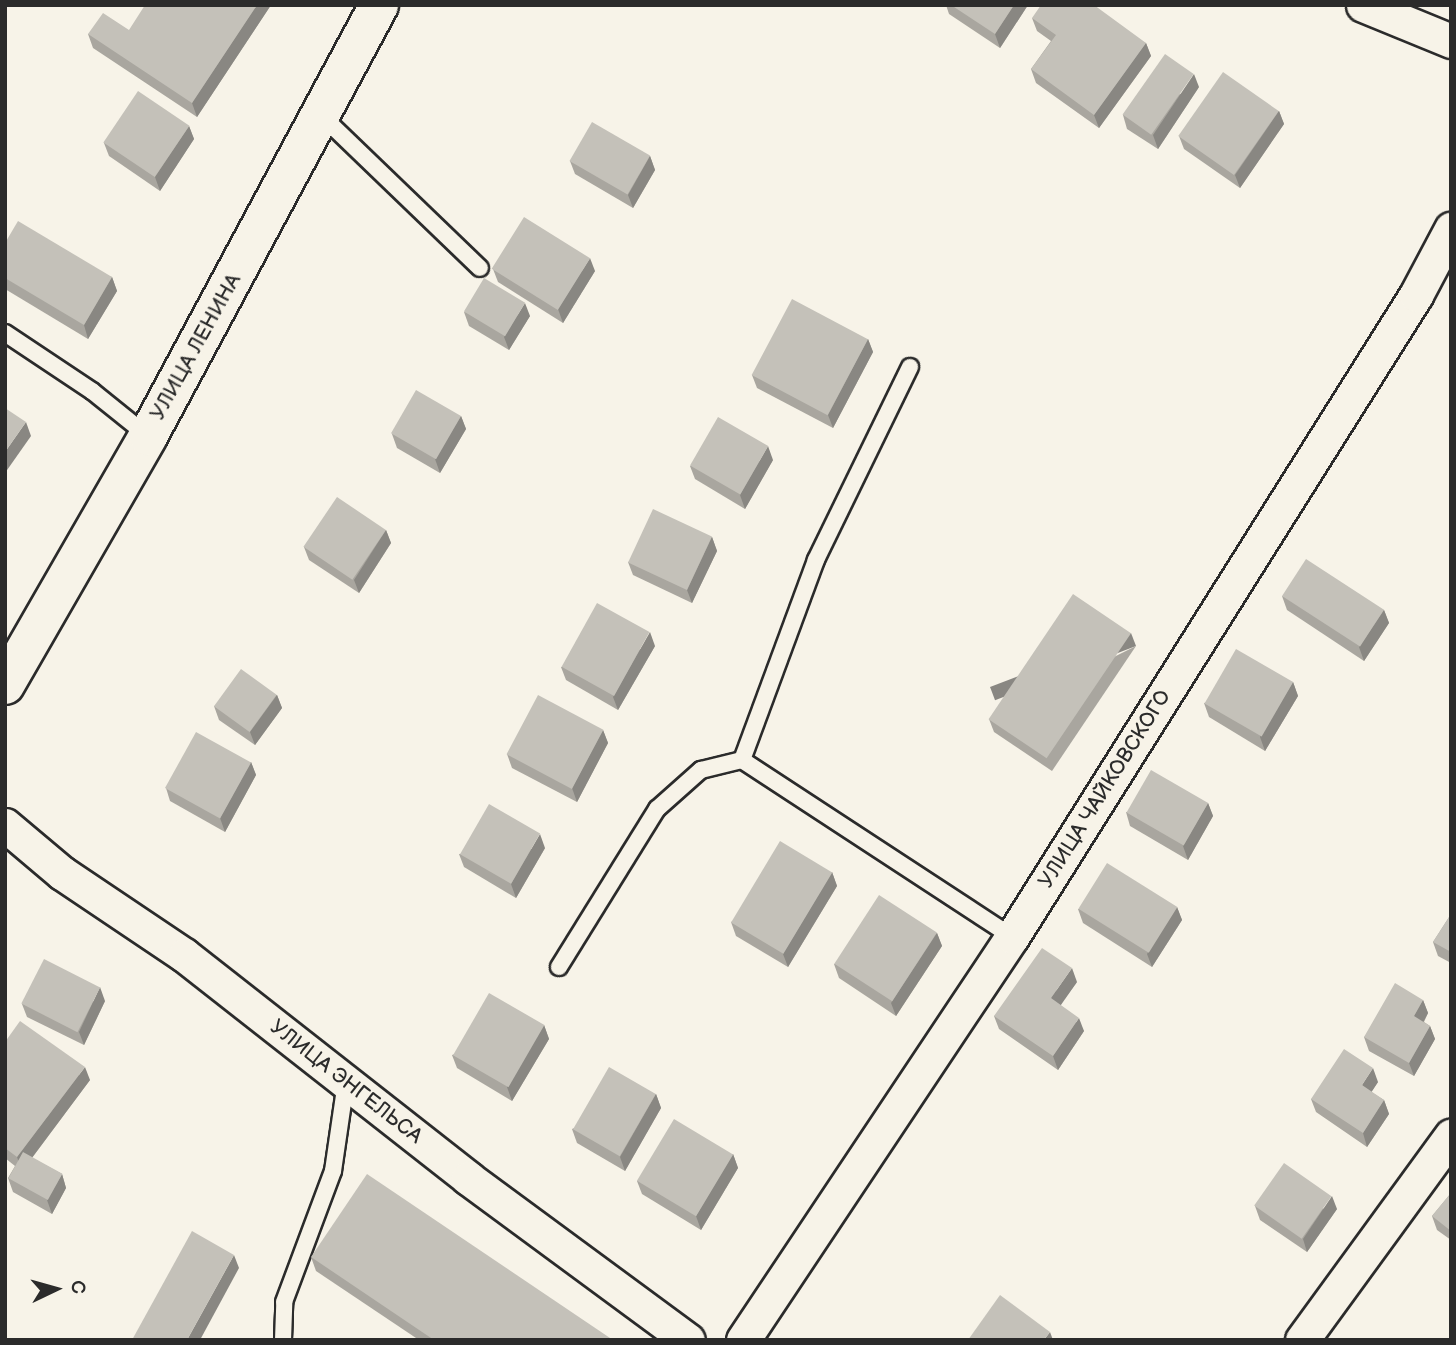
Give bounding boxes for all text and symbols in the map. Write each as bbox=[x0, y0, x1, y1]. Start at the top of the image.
street label: УЛИЦА ЛЕНИНА bbox=[145, 269, 247, 425]
street label: УЛИЦА ЧАЙКОВСКОГО bbox=[1034, 685, 1176, 893]
street label: УЛИЦА ЭНГЕЛЬСА bbox=[265, 1015, 427, 1149]
north arrow bbox=[21, 1254, 91, 1324]
text: С bbox=[65, 1280, 89, 1295]

